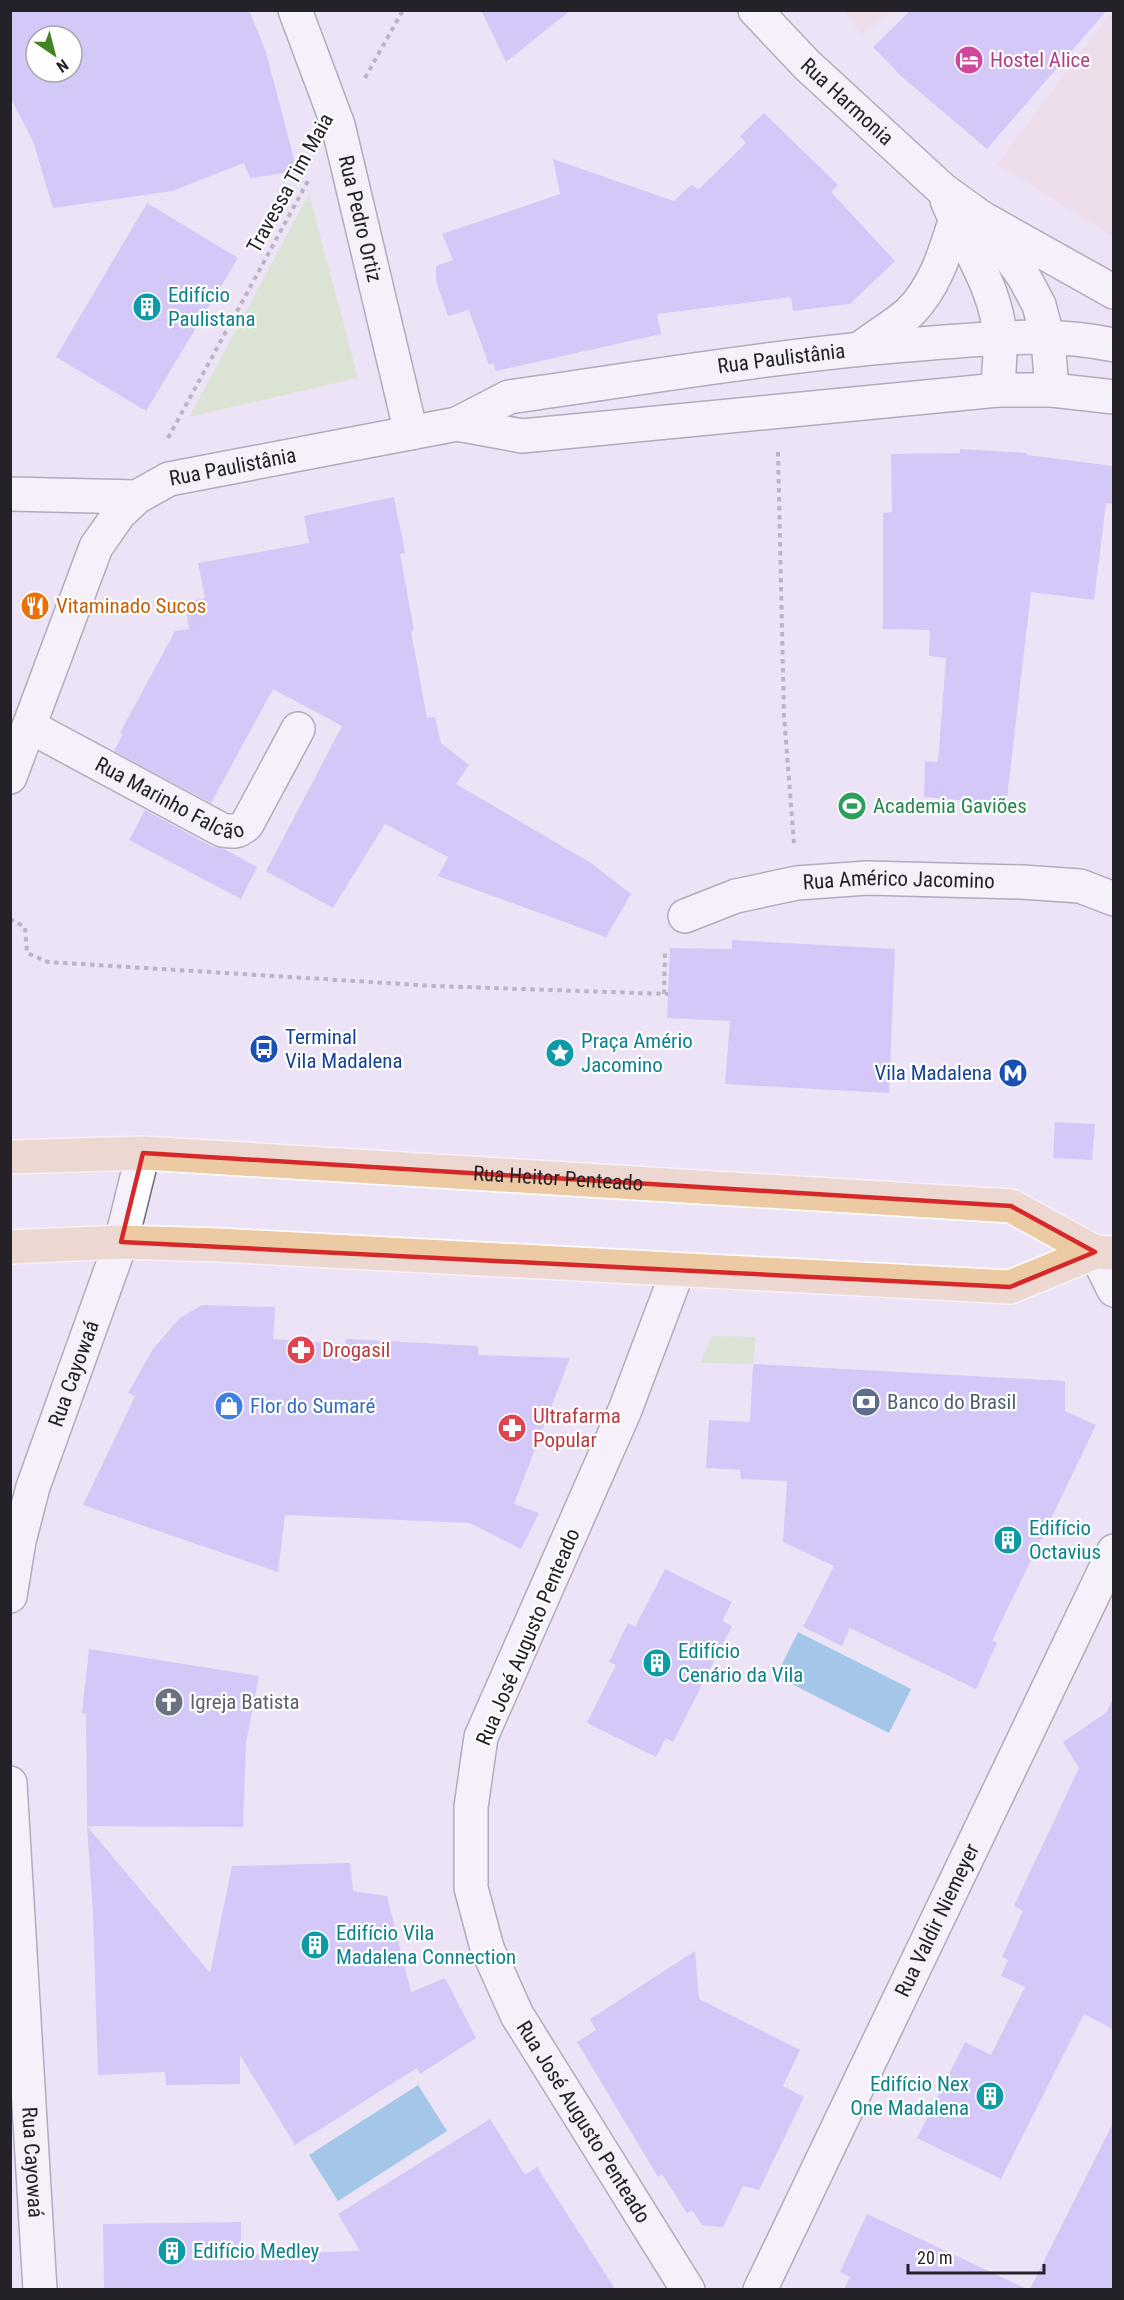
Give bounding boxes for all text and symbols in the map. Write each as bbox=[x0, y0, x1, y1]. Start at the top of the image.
north arrow bbox=[24, 24, 84, 84]
hotel icon: Hostel Alice bbox=[953, 44, 985, 76]
place label: Hostel Alice bbox=[990, 48, 1090, 72]
street label: Rua Harmonia bbox=[796, 53, 898, 150]
text: N bbox=[53, 55, 72, 76]
street label: Travessa Tim Maia bbox=[242, 109, 338, 257]
street label: Rua Pedro Ortiz bbox=[334, 153, 387, 284]
place label: Edifício Paulistana bbox=[168, 283, 255, 331]
building icon: Edifício Paulistana bbox=[131, 291, 163, 323]
street label: Rua Paulistânia bbox=[716, 339, 846, 379]
street label: Rua Paulistânia bbox=[167, 443, 298, 491]
restaurant icon: Vitaminado Sucos bbox=[19, 590, 51, 622]
place label: Vitaminado Sucos bbox=[56, 594, 206, 618]
street label: Rua Marinho Falcão bbox=[91, 752, 247, 843]
sports icon: Academia Gaviões bbox=[836, 790, 868, 822]
place label: Academia Gaviões bbox=[873, 794, 1027, 818]
street label: Rua Américo Jacomino bbox=[802, 866, 995, 895]
place label: Terminal Vila Madalena bbox=[285, 1025, 403, 1073]
place label: Praça Amério Jacomino bbox=[581, 1029, 693, 1077]
bus stop icon: Terminal Vila Madalena bbox=[248, 1033, 280, 1065]
place icon: Praça Amério Jacomino bbox=[544, 1037, 576, 1069]
metro station icon: Vila Madalena bbox=[997, 1057, 1029, 1089]
place label: Vila Madalena bbox=[874, 1061, 992, 1085]
street label: Rua Heitor Penteado bbox=[472, 1161, 644, 1196]
street label: Rua Cayowaá bbox=[44, 1317, 104, 1430]
pharmacy icon: Drogasil bbox=[285, 1334, 317, 1366]
place label: Drogasil bbox=[322, 1338, 390, 1362]
bank icon: Banco do Brasil bbox=[850, 1386, 882, 1418]
shop icon: Flor do Sumaré bbox=[213, 1390, 245, 1422]
place label: Banco do Brasil bbox=[887, 1390, 1016, 1414]
place label: Flor do Sumaré bbox=[250, 1394, 376, 1418]
place label: Ultrafarma Popular bbox=[533, 1404, 621, 1452]
pharmacy icon: Ultrafarma Popular bbox=[496, 1412, 528, 1444]
place label: Edifício Octavius bbox=[1029, 1516, 1101, 1564]
building icon: Edifício Octavius bbox=[992, 1524, 1024, 1556]
street label: Rua José Augusto Penteado bbox=[471, 1525, 585, 1749]
place label: Edifício Cenário da Vila bbox=[678, 1639, 803, 1687]
building icon: Edifício Cenário da Vila bbox=[641, 1647, 673, 1679]
church icon: Igreja Batista bbox=[153, 1686, 185, 1718]
place label: Igreja Batista bbox=[190, 1690, 300, 1714]
street label: Rua Valdir Niemeyer bbox=[890, 1840, 984, 2001]
place label: Edifício Vila Madalena Connection bbox=[336, 1921, 516, 1969]
building icon: Edifício Vila Madalena Connection bbox=[299, 1929, 331, 1961]
street label: Rua José Augusto Penteado bbox=[512, 2016, 655, 2227]
place label: Edifício Nex One Madalena bbox=[850, 2072, 969, 2120]
building icon: Edifício Nex One Madalena bbox=[974, 2080, 1006, 2112]
street label: Rua Cayowaá bbox=[17, 2106, 48, 2218]
building icon: Edifício Medley bbox=[156, 2235, 188, 2267]
scale bar bbox=[908, 2237, 1044, 2275]
place label: Edifício Medley bbox=[193, 2239, 320, 2263]
text: 20 m bbox=[917, 2247, 952, 2268]

